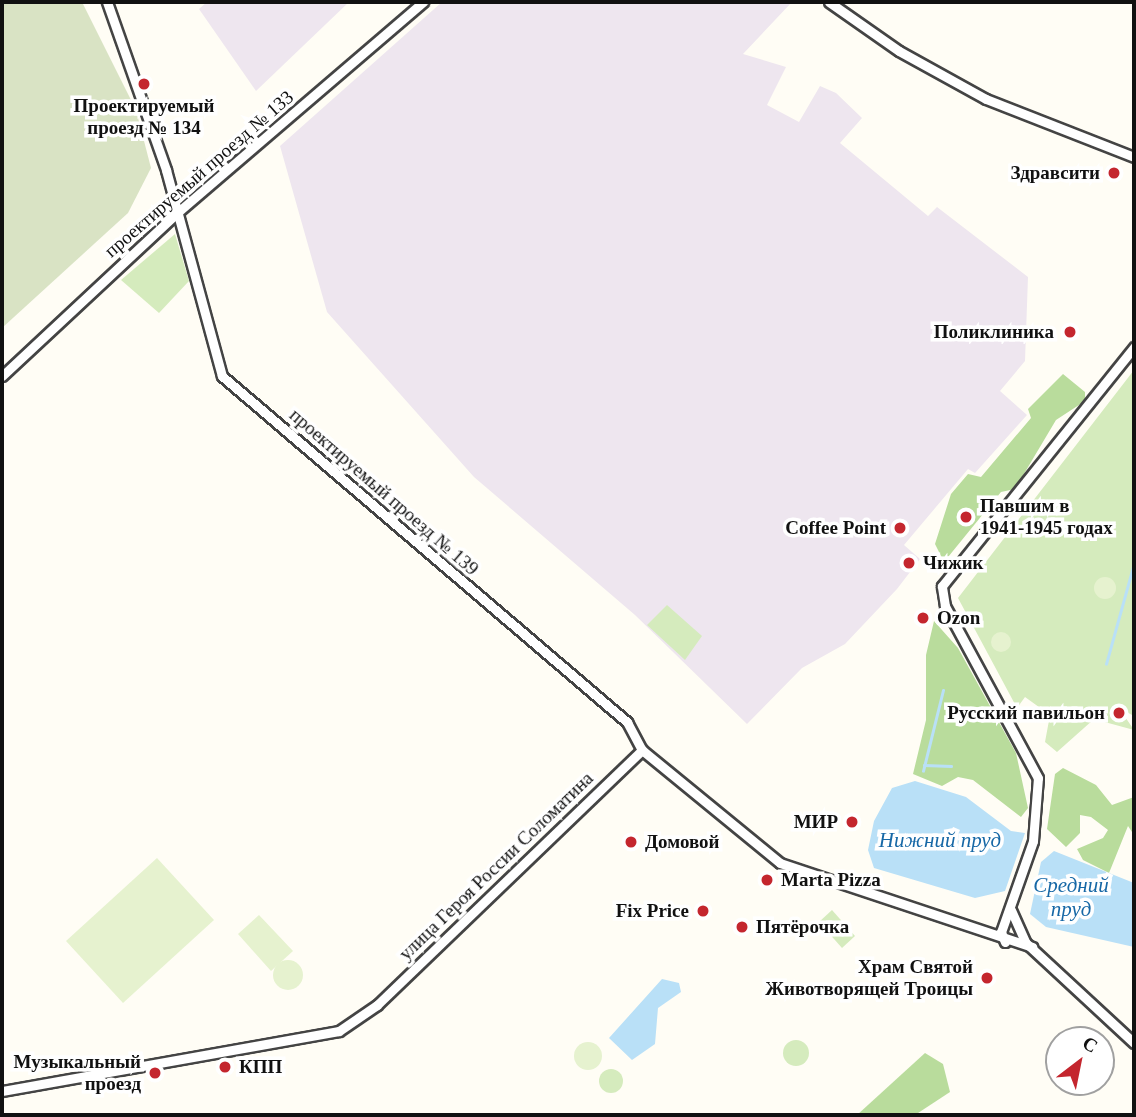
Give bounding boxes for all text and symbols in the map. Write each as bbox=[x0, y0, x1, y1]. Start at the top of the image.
marker: Проектируемый проезд № 134 bbox=[136, 76, 152, 92]
street label: проектируемый проезд № 133 bbox=[100, 86, 298, 262]
place label: Проектируемый проезд № 134 bbox=[74, 95, 214, 139]
place label: Здравсити bbox=[1011, 162, 1100, 184]
marker: Здравсити bbox=[1106, 165, 1122, 181]
place label: Поликлиника bbox=[934, 321, 1054, 343]
marker: Поликлиника bbox=[1060, 322, 1080, 342]
street label: проектируемый проезд № 139 bbox=[285, 404, 483, 580]
place label: Павшим в 1941-1945 годах bbox=[980, 495, 1113, 539]
marker: Павшим в 1941-1945 годах bbox=[958, 509, 974, 525]
place label: Coffee Point bbox=[785, 517, 886, 539]
marker: Coffee Point bbox=[892, 520, 908, 536]
place label: Чижик bbox=[923, 552, 984, 574]
marker: Чижик bbox=[901, 555, 917, 571]
place label: Ozon bbox=[937, 607, 980, 629]
marker: Ozon bbox=[915, 610, 931, 626]
place label: Русский павильон bbox=[947, 702, 1105, 724]
marker: Русский павильон bbox=[1111, 705, 1127, 721]
street label: улица Героя России Соломатина bbox=[394, 767, 598, 965]
place label: МИР bbox=[794, 811, 838, 833]
marker: МИР bbox=[844, 814, 860, 830]
water label: Нижний пруд bbox=[879, 827, 1001, 853]
place label: Домовой bbox=[645, 831, 720, 853]
marker: Домовой bbox=[623, 834, 639, 850]
place label: Marta Pizza bbox=[781, 869, 881, 891]
marker: Marta Pizza bbox=[759, 872, 775, 888]
water label: Средний пруд bbox=[1033, 872, 1109, 922]
place label: Fix Price bbox=[616, 900, 689, 922]
marker: Fix Price bbox=[695, 903, 711, 919]
place label: Пятёрочка bbox=[756, 916, 849, 938]
marker: Пятёрочка bbox=[734, 919, 750, 935]
place label: Храм Святой Животворящей Троицы bbox=[765, 956, 973, 1000]
marker: Храм Святой Животворящей Троицы bbox=[979, 970, 995, 986]
north arrow bbox=[1045, 1026, 1115, 1096]
text: С bbox=[1079, 1032, 1102, 1057]
place label: Музыкальный проезд bbox=[14, 1051, 141, 1095]
place label: КПП bbox=[239, 1056, 282, 1078]
marker: КПП bbox=[217, 1059, 233, 1075]
marker: Музыкальный проезд bbox=[147, 1065, 163, 1081]

